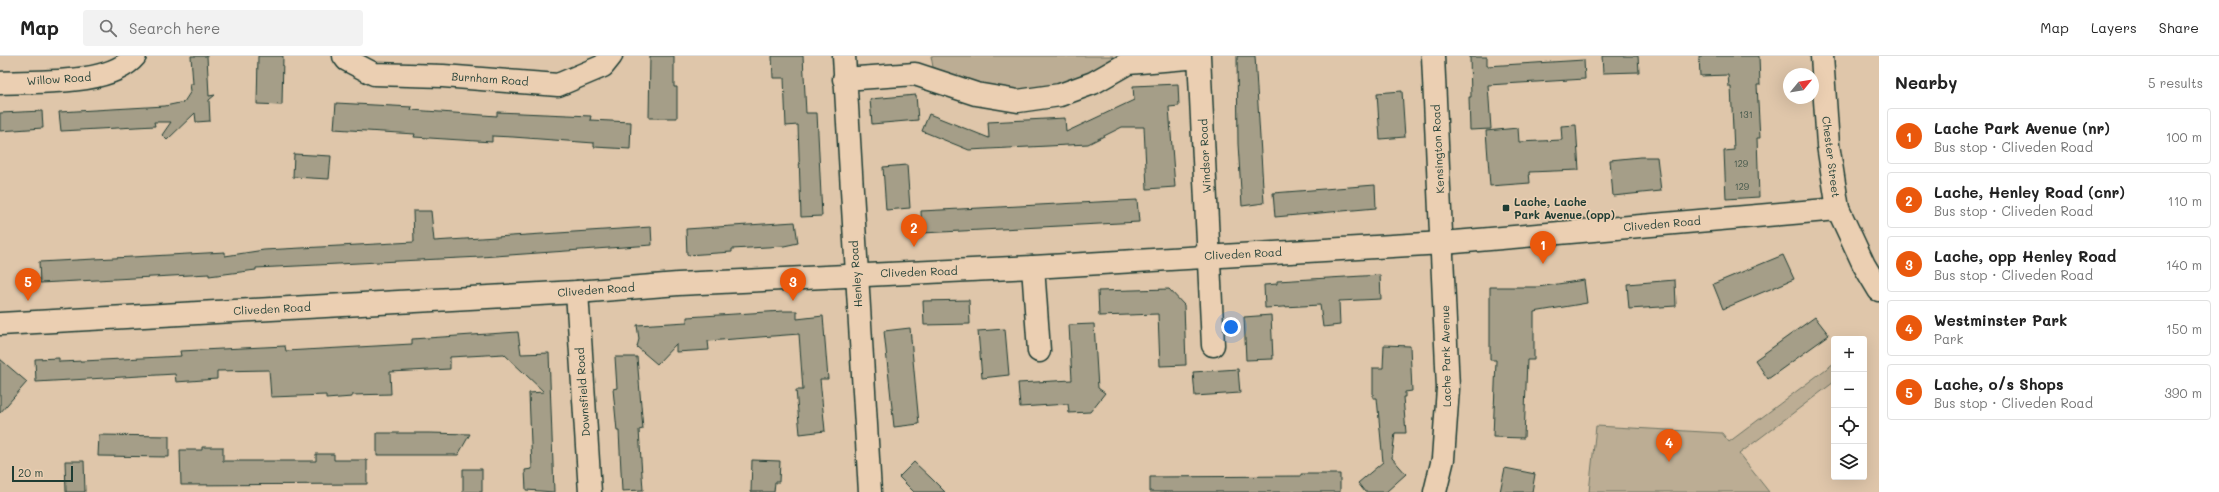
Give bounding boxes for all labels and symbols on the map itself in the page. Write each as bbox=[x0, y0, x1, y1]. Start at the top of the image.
street label: Burnham Road bbox=[451, 68, 529, 89]
north arrow bbox=[1783, 68, 1819, 104]
street label: Willow Road bbox=[26, 69, 92, 88]
street label: Kensington Road bbox=[1428, 104, 1447, 194]
house number: 131 bbox=[1739, 109, 1753, 120]
street label: Chester Street bbox=[1819, 115, 1844, 199]
street label: Windsor Road bbox=[1195, 118, 1214, 194]
house number: 129 bbox=[1734, 158, 1749, 169]
house number: 129 bbox=[1735, 181, 1750, 192]
place label: Lache, Lache Park Avenue (opp) bbox=[1514, 194, 1615, 222]
marker: Lache, Lache Park Avenue (opp) bbox=[1501, 203, 1511, 213]
street label: Cliveden Road bbox=[1623, 213, 1701, 234]
pin: 2 bbox=[901, 214, 927, 247]
pin: 1 bbox=[1530, 231, 1556, 264]
street label: Henley Road bbox=[846, 240, 865, 308]
street label: Cliveden Road bbox=[1204, 244, 1282, 263]
street label: Cliveden Road bbox=[880, 263, 958, 280]
pin: 5 bbox=[15, 268, 41, 301]
pin: 3 bbox=[780, 268, 806, 301]
street label: Cliveden Road bbox=[557, 279, 635, 300]
street label: Cliveden Road bbox=[233, 299, 311, 318]
street label: Lache Park Avenue bbox=[1437, 305, 1454, 407]
your location bbox=[1221, 317, 1241, 337]
street label: Downsfield Road bbox=[572, 347, 593, 437]
pin: 4 bbox=[1656, 429, 1682, 462]
scale bar bbox=[12, 464, 73, 483]

